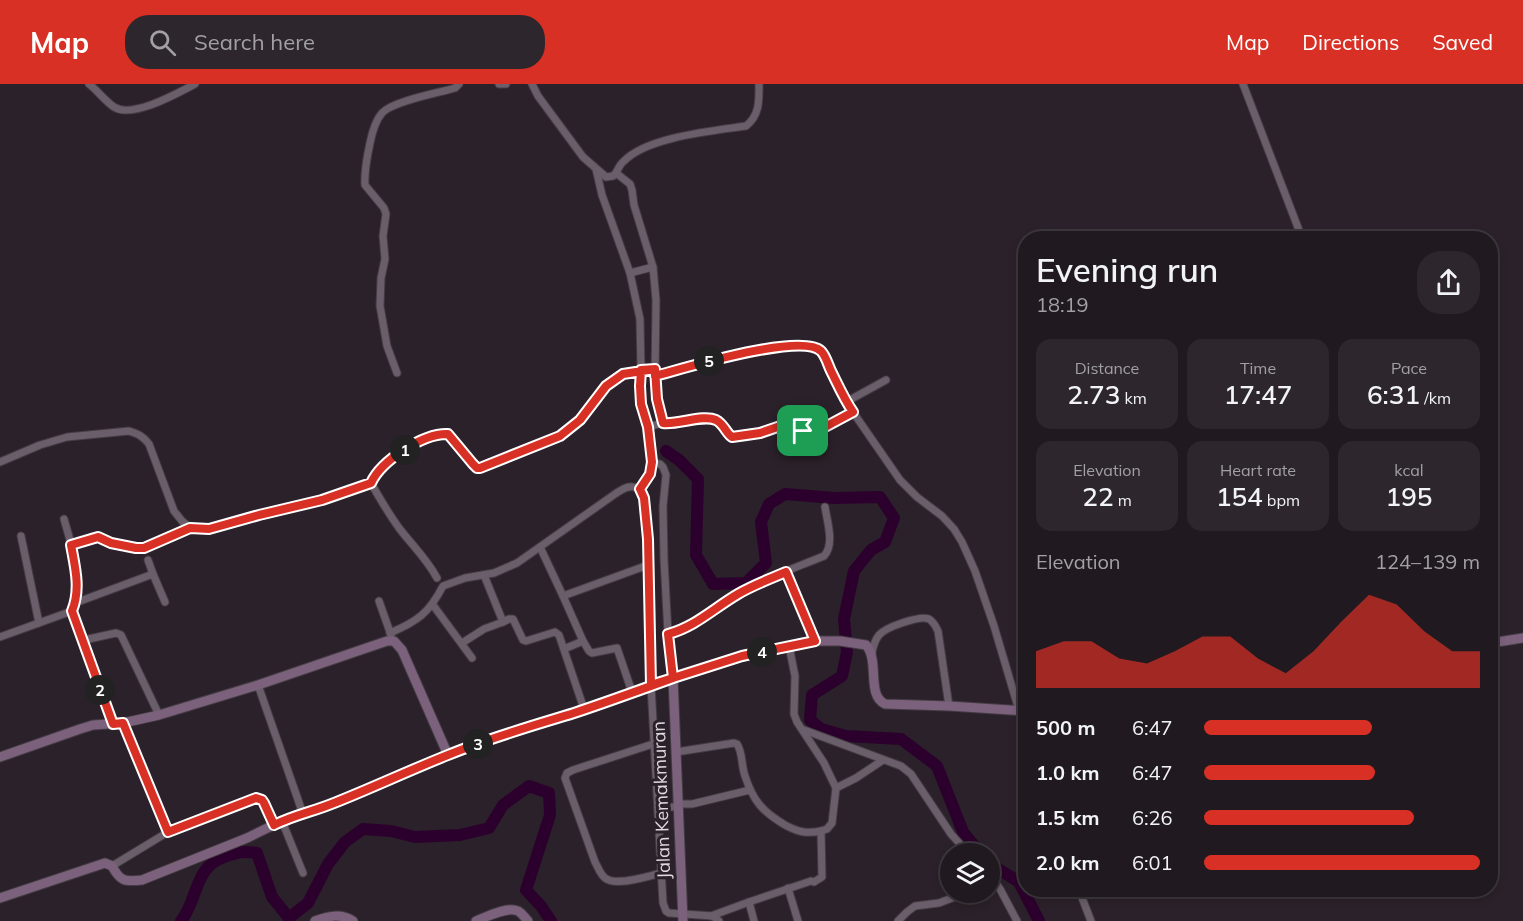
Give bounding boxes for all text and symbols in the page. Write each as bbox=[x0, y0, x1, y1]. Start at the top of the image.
search box bbox=[125, 15, 545, 69]
text: Map bbox=[30, 25, 89, 60]
icon: search bbox=[146, 26, 179, 59]
text: Search here bbox=[194, 28, 315, 56]
text: Map bbox=[1226, 29, 1269, 55]
text: Directions bbox=[1302, 29, 1399, 55]
text: Saved bbox=[1432, 29, 1493, 55]
text: Evening run bbox=[1036, 249, 1218, 290]
button: share bbox=[1417, 251, 1480, 314]
text: 18:19 bbox=[1036, 292, 1089, 317]
pin: 5 bbox=[694, 346, 724, 376]
text: 5 bbox=[704, 351, 714, 371]
text: Distance bbox=[1075, 358, 1139, 378]
text: Time bbox=[1240, 358, 1276, 378]
text: Pace bbox=[1391, 358, 1427, 378]
text: 2.73 bbox=[1067, 378, 1120, 411]
text: 17:47 bbox=[1224, 378, 1292, 411]
text: 6:31 bbox=[1367, 378, 1420, 411]
text: km bbox=[1120, 388, 1147, 408]
text: /km bbox=[1420, 388, 1451, 408]
pin bbox=[777, 405, 828, 456]
icon: arrive bbox=[786, 414, 819, 447]
pin: 1 bbox=[390, 435, 420, 465]
text: 1 bbox=[400, 440, 410, 460]
text: Elevation bbox=[1073, 460, 1141, 480]
text: Heart rate bbox=[1220, 460, 1296, 480]
text: kcal bbox=[1394, 460, 1424, 480]
text: 22 bbox=[1082, 480, 1113, 513]
text: 154 bbox=[1216, 480, 1263, 513]
text: 195 bbox=[1386, 480, 1432, 513]
text: m bbox=[1113, 490, 1132, 510]
text: bpm bbox=[1263, 490, 1300, 510]
text: Elevation bbox=[1036, 549, 1121, 574]
text: 124–139 m bbox=[1375, 549, 1480, 574]
pin: 4 bbox=[747, 637, 777, 667]
text: 4 bbox=[757, 642, 767, 662]
pin: 2 bbox=[85, 675, 115, 705]
text: 2 bbox=[95, 680, 105, 700]
text: 500 m bbox=[1036, 715, 1095, 740]
text: 6:47 bbox=[1132, 715, 1173, 740]
street label: Jalan Kemakmuran bbox=[647, 721, 675, 879]
pin: 3 bbox=[463, 729, 493, 759]
text: 3 bbox=[473, 734, 483, 754]
text: 1.0 km bbox=[1036, 760, 1099, 785]
text: 6:47 bbox=[1132, 760, 1173, 785]
text: 1.5 km bbox=[1036, 805, 1099, 830]
text: 6:26 bbox=[1132, 805, 1173, 830]
map controls bbox=[940, 843, 1000, 903]
button: layers bbox=[940, 843, 1000, 903]
text: 2.0 km bbox=[1036, 850, 1099, 875]
text: 6:01 bbox=[1132, 850, 1173, 875]

